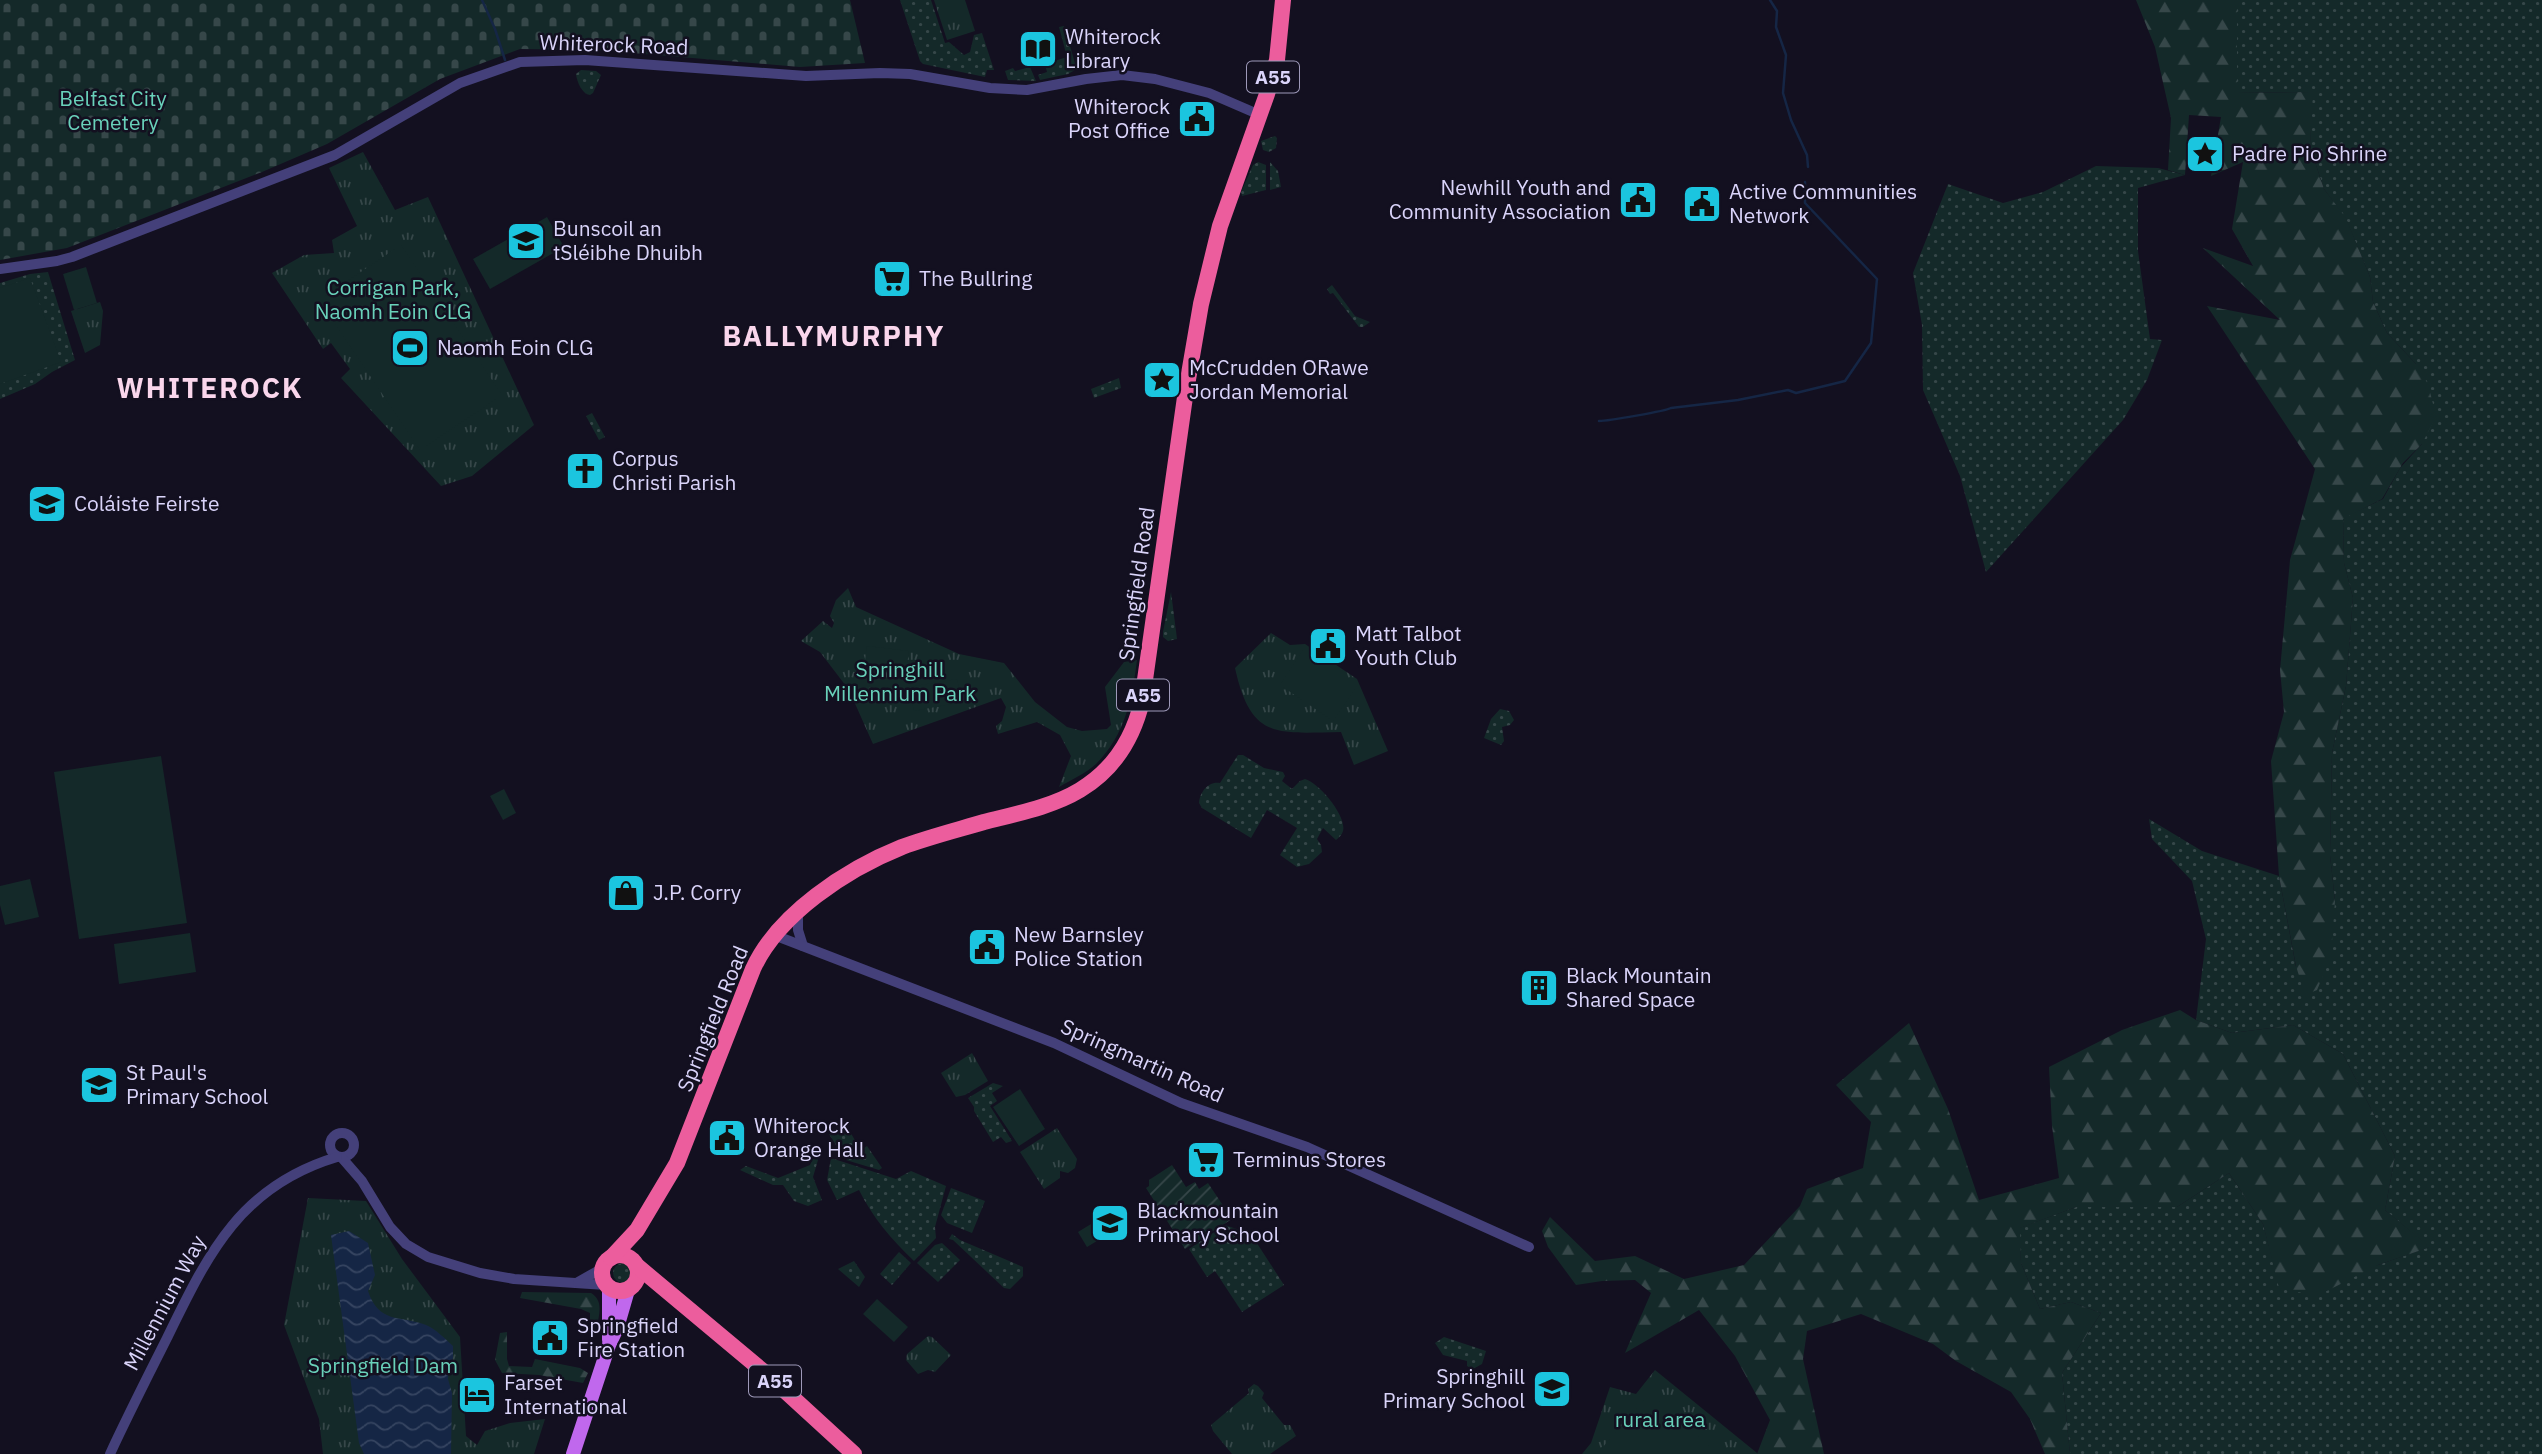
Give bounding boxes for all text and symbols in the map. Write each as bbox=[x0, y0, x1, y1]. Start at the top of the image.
place label: Whiterock Library bbox=[1065, 22, 1161, 74]
street label: Whiterock Road bbox=[539, 27, 689, 61]
library icon: Whiterock Library bbox=[1017, 28, 1059, 70]
road number: A55 bbox=[1247, 61, 1299, 92]
park label: Belfast City Cemetery bbox=[59, 84, 167, 136]
place label: Whiterock Post Office bbox=[1068, 92, 1170, 144]
public building icon: Whiterock Post Office bbox=[1176, 98, 1218, 140]
place icon: Padre Pio Shrine bbox=[2184, 133, 2226, 175]
place label: Padre Pio Shrine bbox=[2232, 139, 2387, 167]
place label: Newhill Youth and Community Association bbox=[1389, 173, 1611, 225]
place label: Active Communities Network bbox=[1729, 177, 1917, 229]
public building icon: Newhill Youth and Community Association bbox=[1617, 179, 1659, 221]
public building icon: Active Communities Network bbox=[1681, 183, 1723, 225]
place label: Bunscoil an tSléibhe Dhuibh bbox=[553, 214, 703, 266]
school or university icon: Bunscoil an tSléibhe Dhuibh bbox=[505, 220, 547, 262]
supermarket icon: The Bullring bbox=[871, 258, 913, 300]
place label: The Bullring bbox=[919, 264, 1032, 292]
park label: Corrigan Park, Naomh Eoin CLG bbox=[315, 273, 471, 325]
district label: BALLYMURPHY bbox=[723, 317, 945, 354]
sports icon: Naomh Eoin CLG bbox=[389, 327, 431, 369]
place label: Naomh Eoin CLG bbox=[437, 333, 594, 361]
place label: McCrudden ORawe Jordan Memorial bbox=[1189, 353, 1369, 405]
place icon: McCrudden ORawe Jordan Memorial bbox=[1141, 359, 1183, 401]
district label: WHITEROCK bbox=[116, 369, 304, 406]
place label: Corpus Christi Parish bbox=[612, 444, 736, 496]
church icon: Corpus Christi Parish bbox=[564, 450, 606, 492]
school or university icon: Coláiste Feirste bbox=[26, 483, 68, 525]
place label: Coláiste Feirste bbox=[74, 489, 219, 517]
street label: Springfield Road bbox=[1111, 505, 1161, 663]
place label: Matt Talbot Youth Club bbox=[1355, 619, 1462, 671]
public building icon: Matt Talbot Youth Club bbox=[1307, 625, 1349, 667]
park label: Springhill Millennium Park bbox=[824, 655, 976, 707]
road number: A55 bbox=[1117, 680, 1169, 710]
shop icon: J.P. Corry bbox=[605, 872, 647, 914]
place label: J.P. Corry bbox=[653, 878, 742, 906]
place label: New Barnsley Police Station bbox=[1014, 920, 1144, 972]
public building icon: New Barnsley Police Station bbox=[966, 926, 1008, 968]
street label: Springfield Road bbox=[670, 942, 754, 1096]
place label: Black Mountain Shared Space bbox=[1566, 961, 1712, 1013]
building icon: Black Mountain Shared Space bbox=[1518, 967, 1560, 1009]
street label: Springmartin Road bbox=[1057, 1012, 1228, 1109]
place label: St Paul's Primary School bbox=[126, 1058, 269, 1110]
school or university icon: St Paul's Primary School bbox=[78, 1064, 120, 1106]
place label: Whiterock Orange Hall bbox=[754, 1111, 865, 1163]
public building icon: Whiterock Orange Hall bbox=[706, 1117, 748, 1159]
supermarket icon: Terminus Stores bbox=[1185, 1139, 1227, 1181]
place label: Terminus Stores bbox=[1233, 1145, 1386, 1173]
place label: Blackmountain Primary School bbox=[1137, 1196, 1280, 1248]
school or university icon: Blackmountain Primary School bbox=[1089, 1202, 1131, 1244]
street label: Millennium Way bbox=[117, 1229, 212, 1375]
place label: Springfield Fire Station bbox=[577, 1311, 685, 1363]
public building icon: Springfield Fire Station bbox=[529, 1317, 571, 1359]
park label: Springfield Dam bbox=[308, 1351, 458, 1379]
place label: Springhill Primary School bbox=[1383, 1362, 1525, 1414]
road number: A55 bbox=[749, 1366, 801, 1396]
place label: Farset International bbox=[504, 1368, 628, 1420]
school or university icon: Springhill Primary School bbox=[1531, 1368, 1573, 1410]
hotel icon: Farset International bbox=[456, 1374, 498, 1416]
park label: rural area bbox=[1615, 1405, 1705, 1433]

